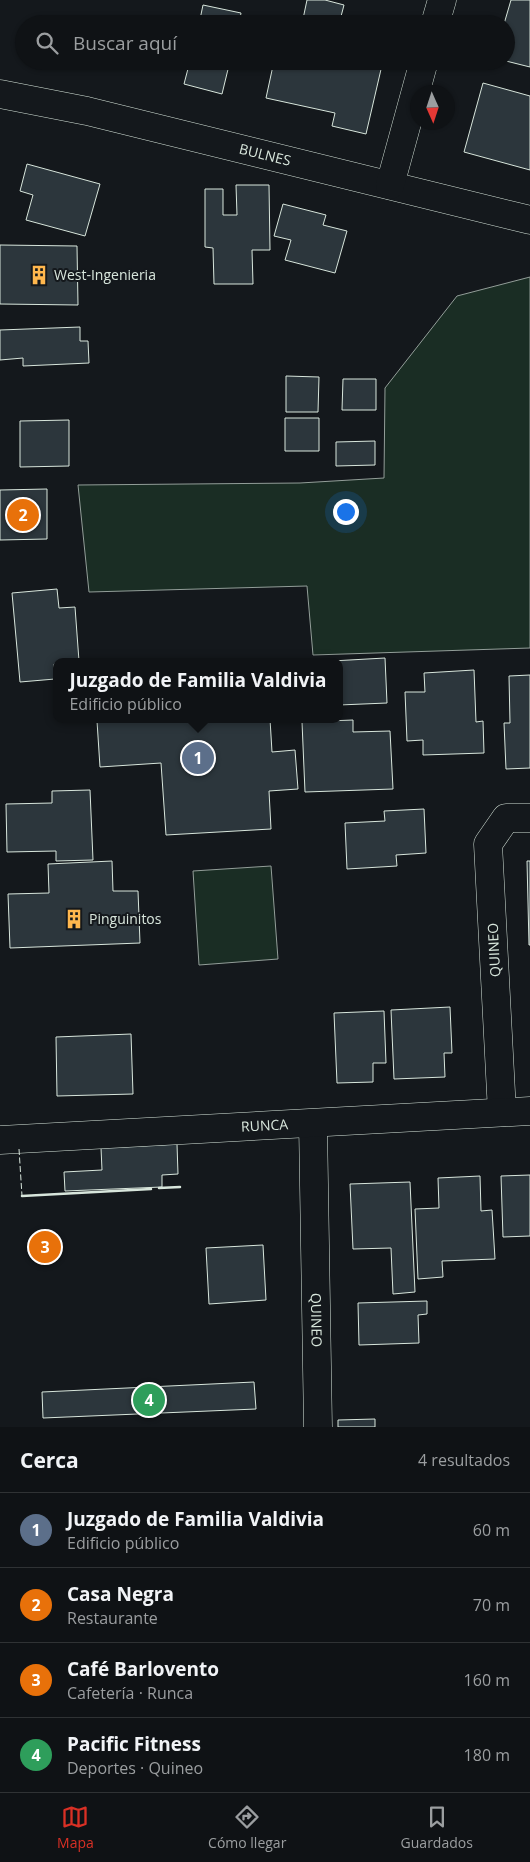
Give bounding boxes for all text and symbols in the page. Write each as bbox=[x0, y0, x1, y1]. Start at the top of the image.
search box bbox=[15, 15, 515, 70]
icon: search bbox=[33, 29, 61, 57]
text: Buscar aquí bbox=[73, 30, 177, 56]
north arrow bbox=[410, 85, 455, 130]
street label: BULNES bbox=[237, 139, 293, 170]
building icon: West-Ingenieria bbox=[28, 264, 50, 286]
place label: West-Ingenieria bbox=[54, 265, 156, 284]
pin: 2 bbox=[7, 496, 39, 534]
your location bbox=[333, 499, 359, 525]
popup bbox=[53, 658, 343, 723]
text: Juzgado de Familia Valdivia bbox=[69, 667, 327, 693]
text: Edificio público bbox=[69, 693, 182, 715]
pin: 1 bbox=[182, 739, 214, 777]
building icon: Pinguinitos bbox=[63, 908, 85, 930]
place label: Pinguinitos bbox=[89, 909, 162, 928]
street label: QUINEO bbox=[483, 922, 504, 978]
street label: RUNCA bbox=[241, 1114, 289, 1136]
pin: 3 bbox=[29, 1228, 61, 1266]
street label: QUINEO bbox=[307, 1293, 327, 1347]
pin: 4 bbox=[133, 1381, 165, 1419]
text: Cerca bbox=[20, 1446, 79, 1474]
text: 4 resultados bbox=[418, 1449, 510, 1471]
text: Juzgado de Familia Valdivia bbox=[67, 1506, 324, 1532]
text: 1 bbox=[31, 1519, 41, 1541]
text: 60 m bbox=[473, 1519, 510, 1541]
text: Edificio público bbox=[67, 1532, 179, 1554]
text: Casa Negra bbox=[67, 1581, 174, 1607]
text: 2 bbox=[31, 1594, 41, 1616]
text: 70 m bbox=[473, 1594, 510, 1616]
text: Restaurante bbox=[67, 1607, 158, 1629]
text: Café Barlovento bbox=[67, 1656, 219, 1682]
text: 3 bbox=[31, 1669, 41, 1691]
text: 160 m bbox=[464, 1669, 510, 1691]
text: Cafetería · Runca bbox=[67, 1682, 193, 1704]
text: Pacific Fitness bbox=[67, 1731, 201, 1757]
text: 4 bbox=[31, 1744, 41, 1766]
text: 180 m bbox=[464, 1744, 510, 1766]
text: Deportes · Quineo bbox=[67, 1757, 203, 1779]
tab: Mapa bbox=[57, 1803, 94, 1852]
tab: Cómo llegar bbox=[208, 1803, 286, 1852]
tab: Guardados bbox=[401, 1803, 473, 1852]

